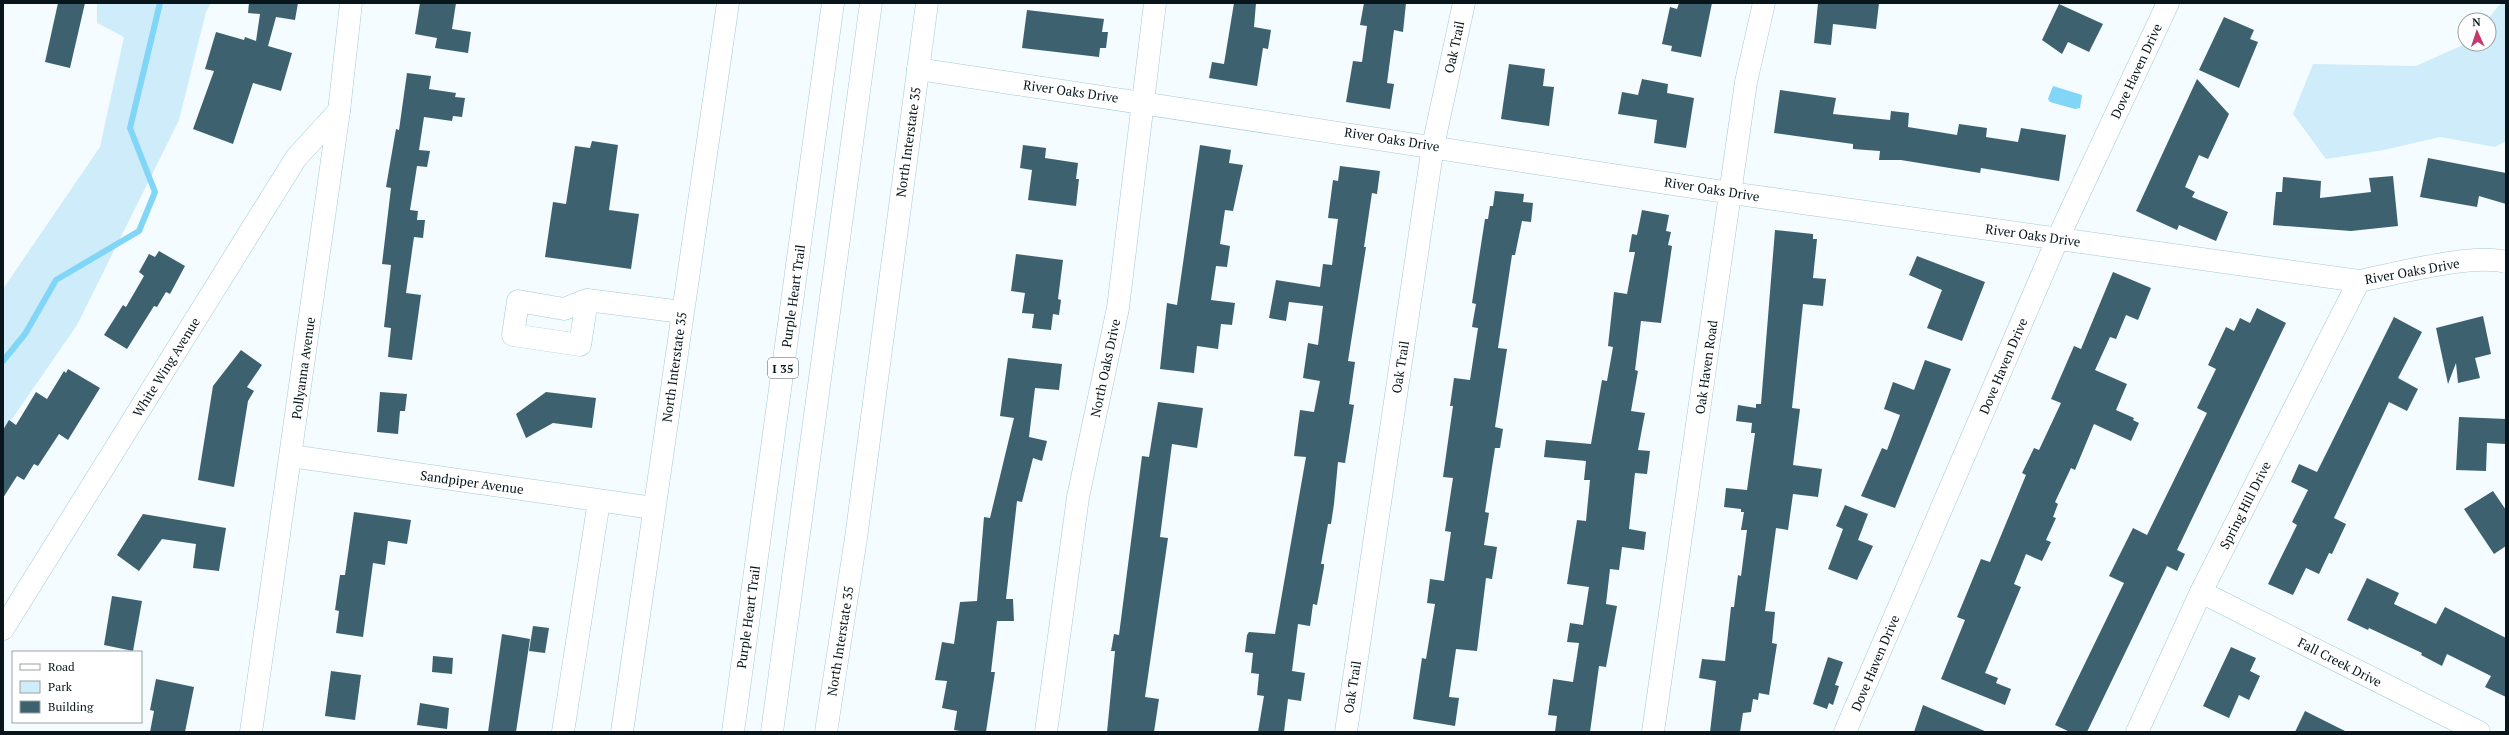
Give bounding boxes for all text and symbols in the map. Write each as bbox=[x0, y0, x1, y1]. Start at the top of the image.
north arrow bbox=[2457, 12, 2497, 52]
text: N bbox=[2472, 15, 2482, 29]
street label: Oak Trail bbox=[1440, 19, 1468, 75]
street label: Dove Haven Drive bbox=[2106, 21, 2166, 121]
street label: River Oaks Drive bbox=[1022, 75, 1120, 107]
street label: North Interstate 35 bbox=[891, 86, 925, 198]
street label: River Oaks Drive bbox=[1343, 123, 1441, 155]
street label: River Oaks Drive bbox=[1663, 173, 1761, 205]
street label: River Oaks Drive bbox=[1984, 219, 2082, 251]
street label: Purple Heart Trail bbox=[777, 243, 809, 349]
street label: River Oaks Drive bbox=[2363, 254, 2461, 288]
street label: North Interstate 35 bbox=[657, 311, 691, 423]
street label: White Wing Avenue bbox=[128, 314, 204, 420]
street label: Dove Haven Drive bbox=[1975, 315, 2031, 417]
street label: Pollyanna Avenue bbox=[287, 316, 319, 420]
street label: North Oaks Drive bbox=[1086, 317, 1124, 419]
street label: Oak Haven Road bbox=[1690, 319, 1722, 415]
street label: Oak Trail bbox=[1387, 339, 1413, 395]
road number: I 35 bbox=[768, 358, 798, 378]
street label: Spring Hill Drive bbox=[2215, 458, 2275, 552]
street label: Sandpiper Avenue bbox=[419, 466, 525, 498]
street label: Purple Heart Trail bbox=[732, 564, 764, 670]
street label: North Interstate 35 bbox=[822, 585, 858, 697]
street label: Dove Haven Drive bbox=[1847, 612, 1903, 714]
street label: Fall Creek Drive bbox=[2295, 633, 2385, 691]
legend bbox=[12, 651, 142, 723]
text: Road bbox=[48, 659, 75, 674]
street label: Oak Trail bbox=[1339, 659, 1365, 715]
text: Park bbox=[48, 679, 73, 694]
text: Building bbox=[48, 699, 94, 714]

